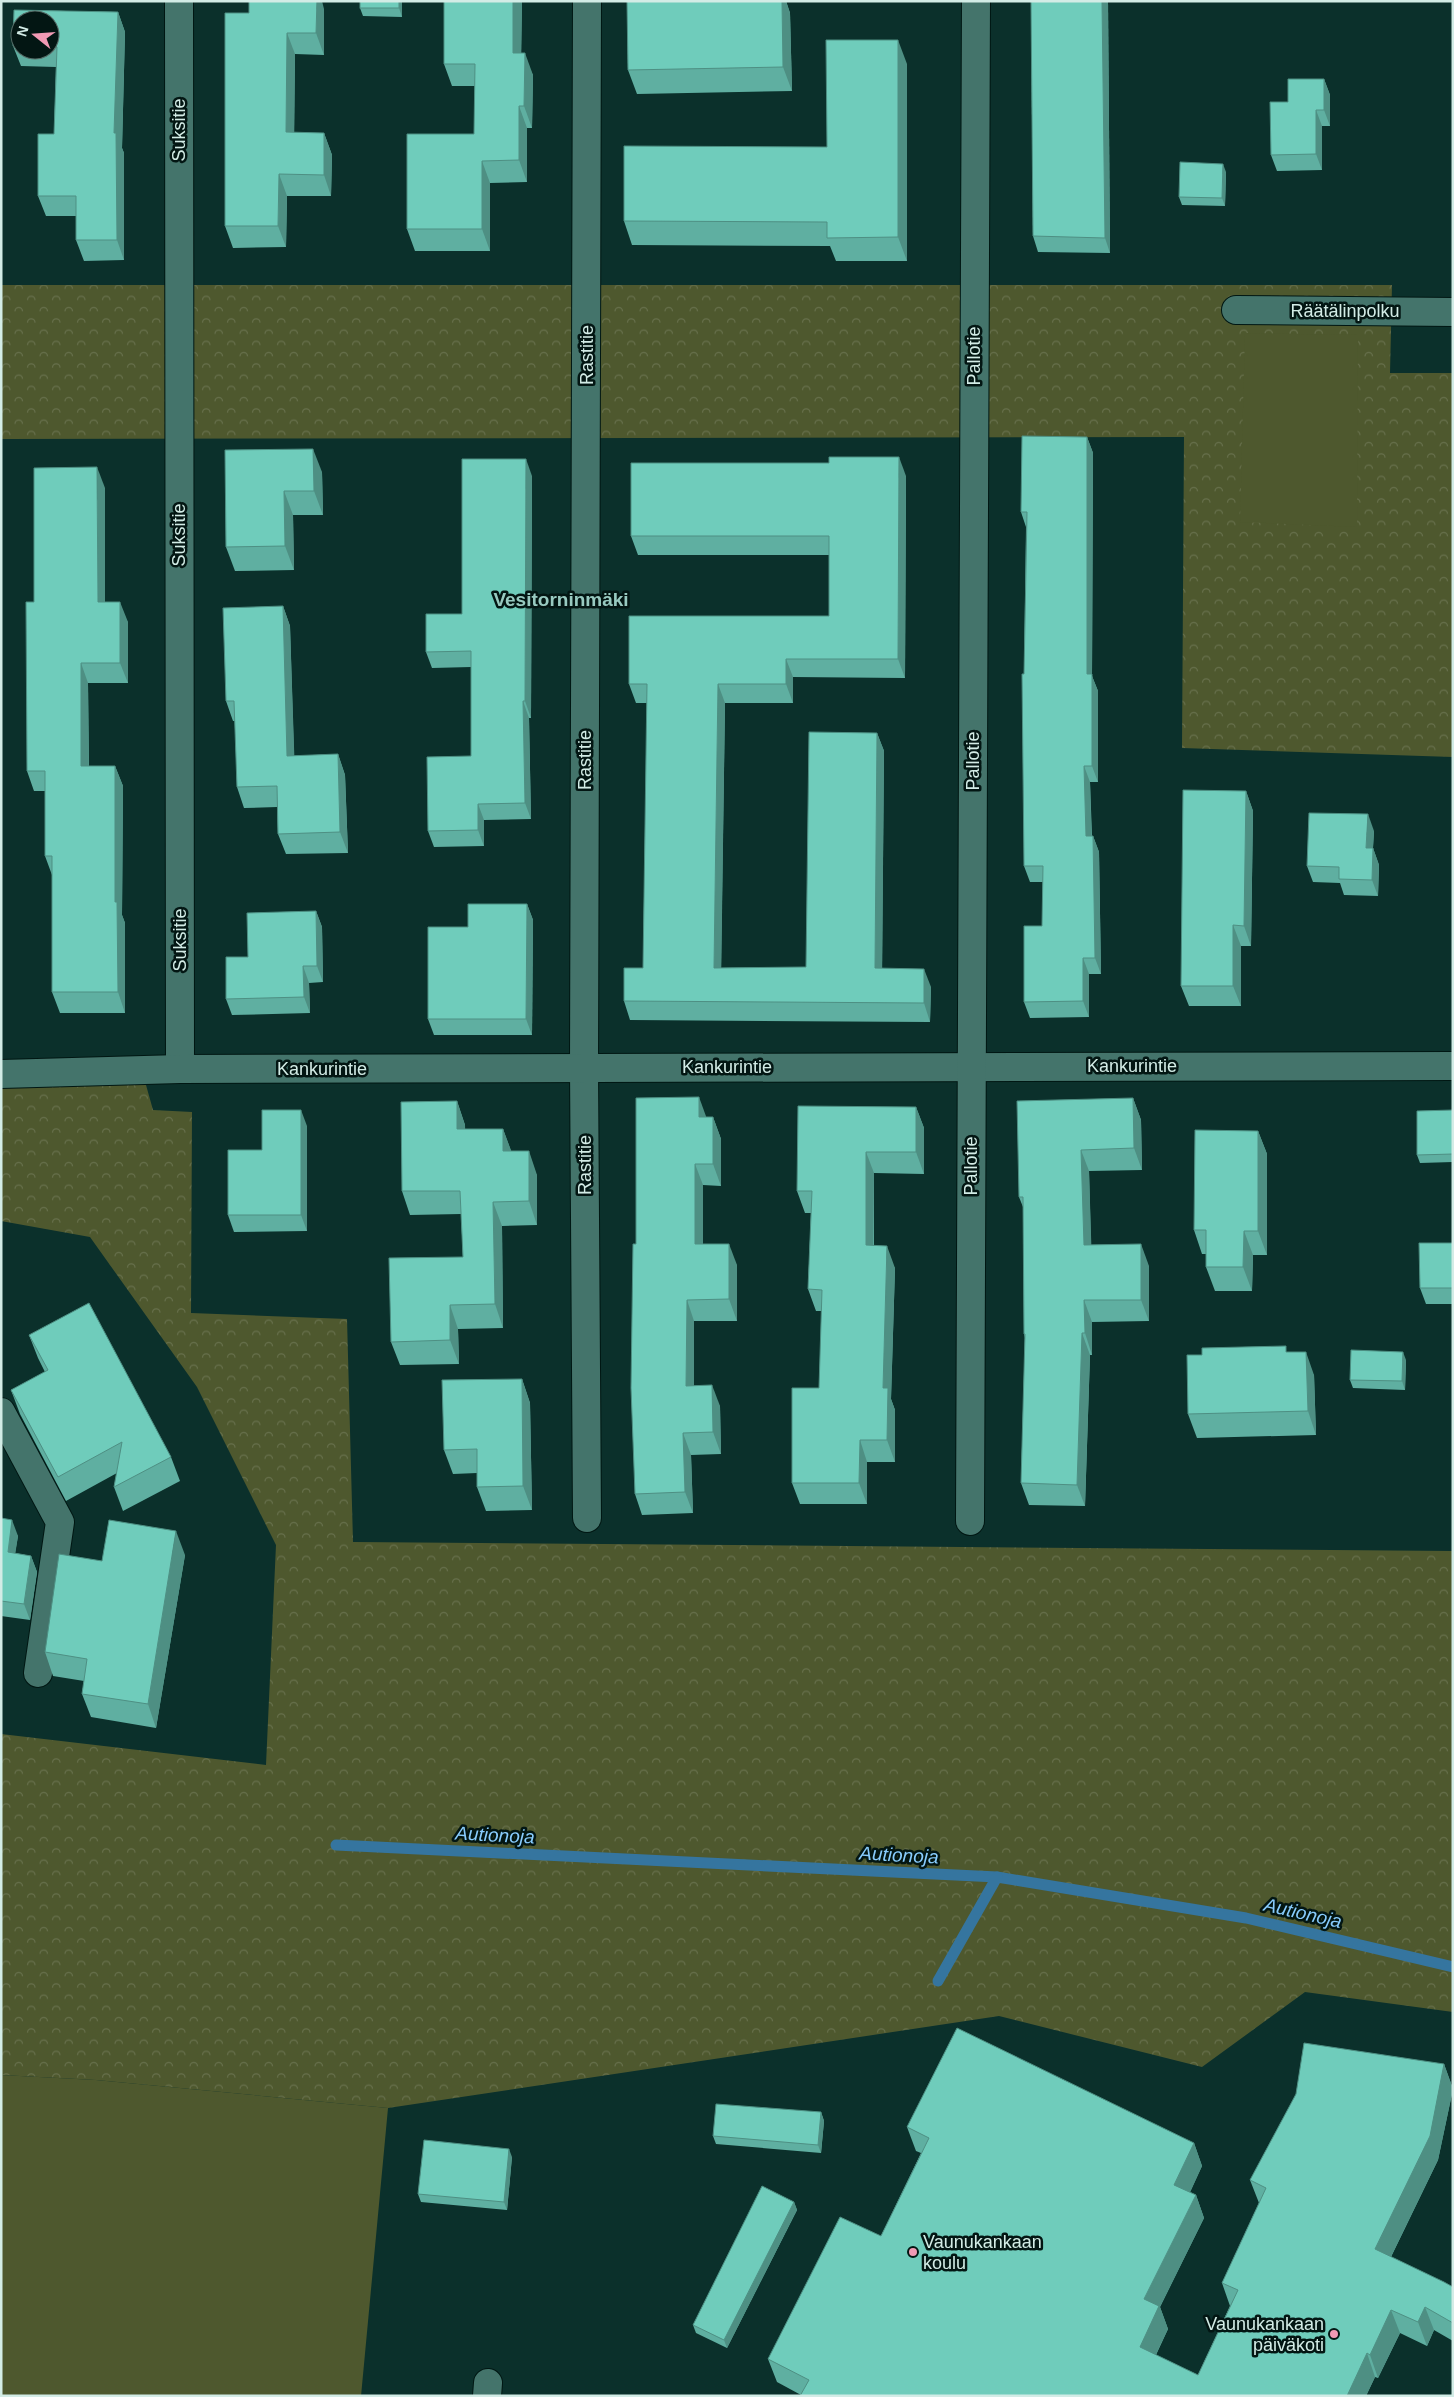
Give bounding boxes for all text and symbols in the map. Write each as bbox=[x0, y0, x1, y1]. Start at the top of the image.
north arrow bbox=[10, 10, 60, 60]
text: N bbox=[13, 24, 32, 38]
street label: Suksitie bbox=[169, 98, 189, 162]
street label: Räätälinpolku bbox=[1290, 301, 1400, 321]
street label: Rastitie bbox=[577, 325, 597, 385]
street label: Pallotie bbox=[964, 326, 984, 386]
street label: Suksitie bbox=[169, 503, 189, 567]
district label: Vesitorninmäki bbox=[493, 589, 629, 610]
street label: Rastitie bbox=[575, 730, 595, 790]
street label: Pallotie bbox=[963, 731, 983, 791]
street label: Suksitie bbox=[170, 908, 190, 972]
street label: Kankurintie bbox=[1087, 1056, 1177, 1076]
street label: Kankurintie bbox=[682, 1057, 772, 1077]
street label: Kankurintie bbox=[277, 1059, 367, 1079]
street label: Rastitie bbox=[575, 1135, 595, 1195]
street label: Pallotie bbox=[961, 1136, 981, 1196]
water label: Autionoja bbox=[454, 1822, 535, 1848]
water label: Autionoja bbox=[858, 1842, 939, 1868]
water label: Autionoja bbox=[1261, 1894, 1344, 1932]
place label: Vaunukankaan koulu bbox=[923, 2232, 1042, 2273]
marker: Vaunukankaan koulu bbox=[907, 2246, 919, 2258]
place label: Vaunukankaan päiväkoti bbox=[1205, 2314, 1324, 2355]
marker: Vaunukankaan päiväkoti bbox=[1328, 2328, 1340, 2340]

